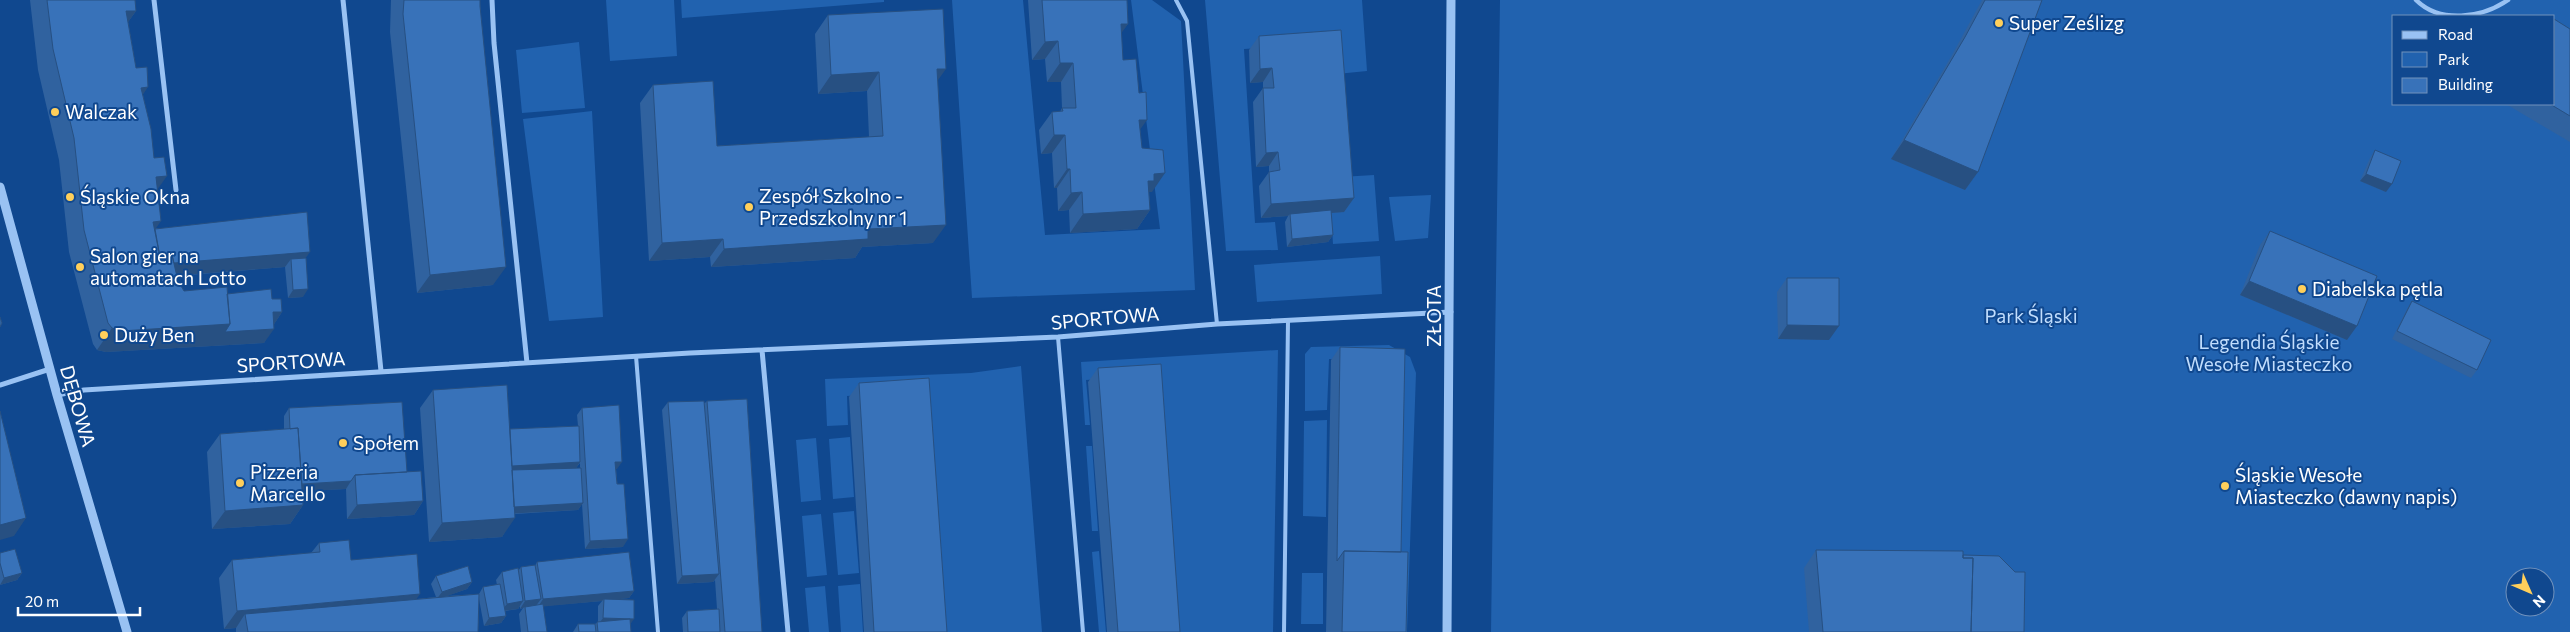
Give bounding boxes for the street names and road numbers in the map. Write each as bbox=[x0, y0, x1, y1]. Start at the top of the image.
street label: ZŁOTA bbox=[1422, 285, 1445, 347]
street label: SPORTOWA bbox=[1050, 301, 1160, 334]
street label: SPORTOWA bbox=[236, 346, 346, 377]
street label: DĘBOWA bbox=[56, 362, 101, 449]

